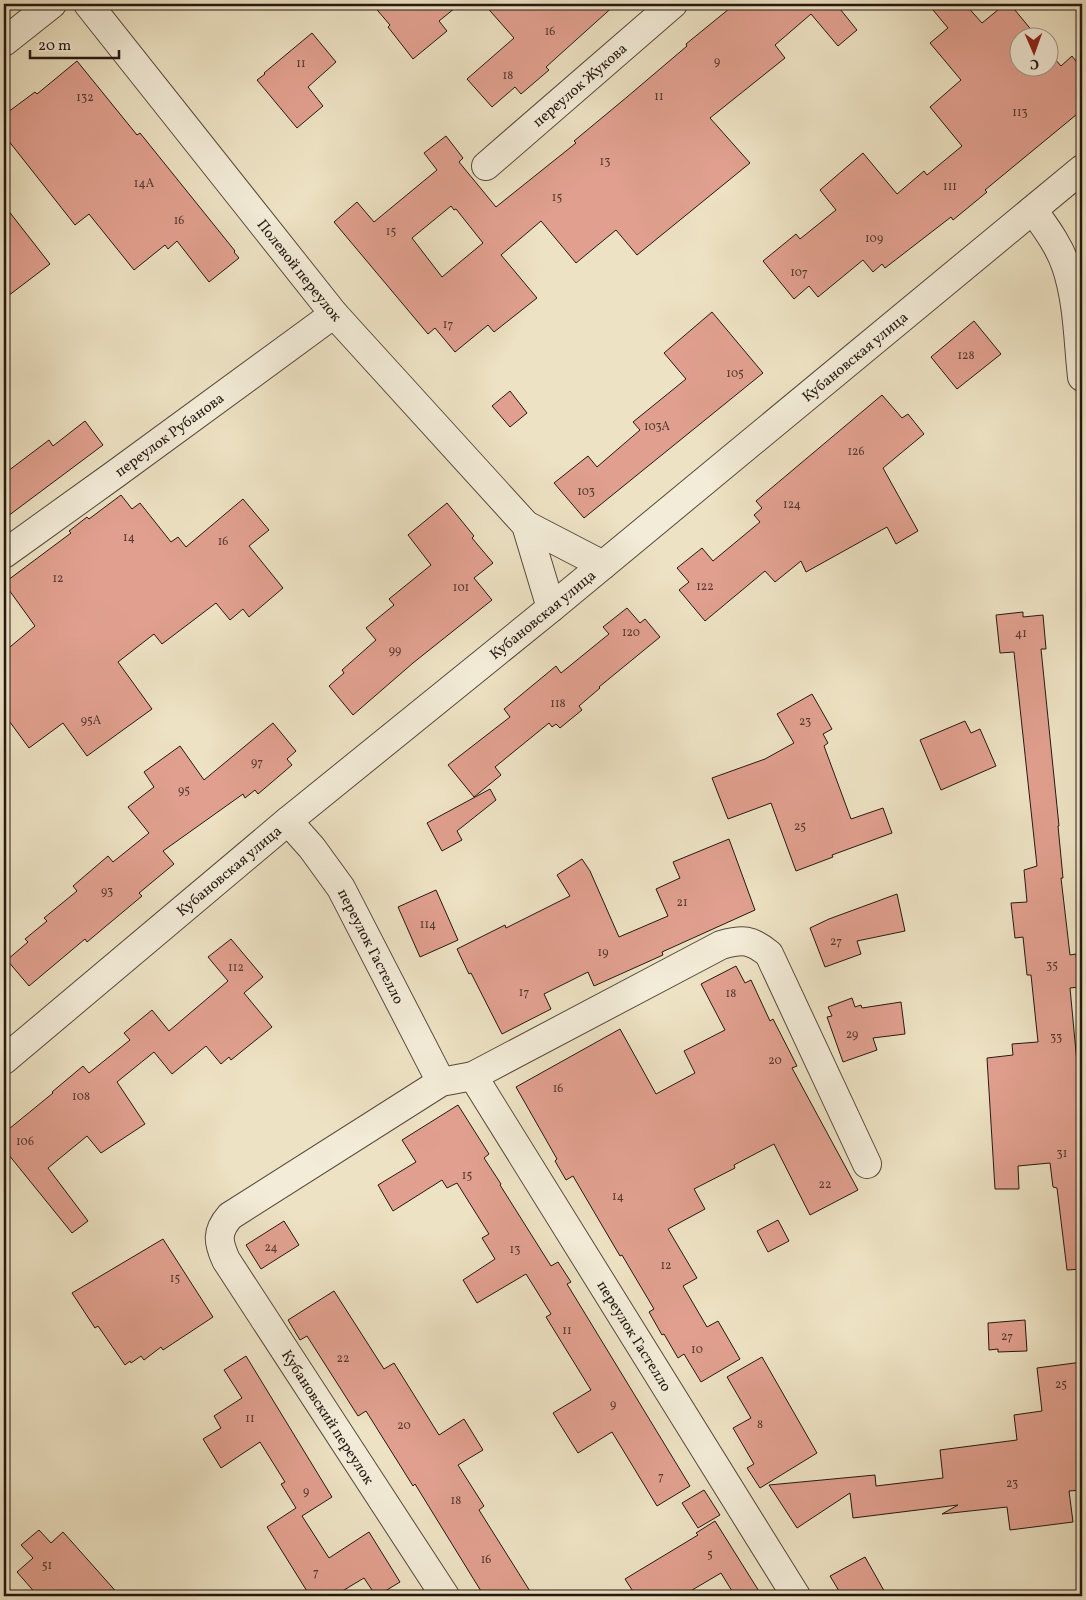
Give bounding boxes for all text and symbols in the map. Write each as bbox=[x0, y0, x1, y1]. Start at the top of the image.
house number: 16 bbox=[545, 24, 555, 40]
scale bar bbox=[30, 28, 119, 60]
north arrow bbox=[1008, 28, 1058, 78]
text: 20 m bbox=[38, 36, 71, 57]
street label: переулок Жукова bbox=[529, 39, 632, 133]
house number: 9 bbox=[714, 54, 720, 70]
text: С bbox=[1030, 54, 1039, 73]
house number: 11 bbox=[296, 56, 306, 72]
house number: 18 bbox=[503, 68, 513, 84]
house number: 11 bbox=[654, 89, 664, 105]
house number: 132 bbox=[76, 90, 94, 106]
house number: 113 bbox=[1012, 105, 1028, 121]
house number: 13 bbox=[600, 154, 610, 170]
house number: 14А bbox=[134, 176, 155, 192]
house number: 111 bbox=[943, 179, 957, 195]
house number: 15 bbox=[552, 190, 562, 206]
house number: 16 bbox=[174, 213, 184, 229]
street label: Полевой переулок bbox=[251, 216, 345, 327]
house number: 15 bbox=[386, 224, 396, 240]
house number: 109 bbox=[865, 231, 883, 247]
house number: 107 bbox=[790, 265, 808, 281]
street label: Кубановская улица bbox=[798, 308, 913, 408]
house number: 17 bbox=[443, 317, 453, 333]
house number: 128 bbox=[957, 348, 975, 364]
house number: 105 bbox=[726, 366, 744, 382]
street label: переулок Рубанова bbox=[111, 389, 229, 483]
house number: 103А bbox=[644, 419, 671, 435]
house number: 126 bbox=[847, 444, 865, 460]
house number: 103 bbox=[577, 484, 595, 500]
house number: 124 bbox=[783, 497, 801, 513]
house number: 14 bbox=[123, 530, 135, 546]
house number: 16 bbox=[218, 534, 228, 550]
street label: Кубановская улица bbox=[486, 566, 601, 665]
house number: 12 bbox=[52, 571, 64, 587]
house number: 122 bbox=[696, 579, 714, 595]
house number: 101 bbox=[453, 580, 469, 596]
house number: 120 bbox=[622, 625, 640, 641]
house number: 41 bbox=[1015, 626, 1027, 642]
house number: 99 bbox=[389, 643, 401, 659]
house number: 118 bbox=[550, 696, 566, 712]
house number: 95А bbox=[81, 713, 102, 729]
house number: 23 bbox=[799, 714, 811, 730]
house number: 97 bbox=[251, 755, 263, 771]
house number: 95 bbox=[178, 783, 190, 799]
house number: 25 bbox=[794, 819, 806, 835]
street label: Кубановская улица bbox=[173, 821, 287, 922]
house number: 93 bbox=[101, 884, 113, 900]
street label: переулок Гастелло bbox=[331, 886, 408, 1008]
house number: 21 bbox=[676, 895, 688, 911]
house number: 114 bbox=[420, 917, 436, 933]
house number: 27 bbox=[830, 934, 842, 950]
house number: 19 bbox=[598, 945, 608, 961]
house number: 35 bbox=[1046, 958, 1058, 974]
house number: 112 bbox=[228, 960, 244, 976]
house number: 17 bbox=[519, 985, 529, 1001]
house number: 18 bbox=[726, 986, 736, 1002]
house number: 29 bbox=[846, 1027, 858, 1043]
house number: 33 bbox=[1050, 1030, 1062, 1046]
house number: 20 bbox=[768, 1053, 782, 1069]
house number: 16 bbox=[553, 1081, 563, 1097]
house number: 108 bbox=[72, 1089, 90, 1105]
house number: 106 bbox=[16, 1134, 34, 1150]
house number: 31 bbox=[1057, 1146, 1067, 1162]
house number: 15 bbox=[462, 1168, 472, 1184]
house number: 22 bbox=[819, 1177, 831, 1193]
house number: 14 bbox=[612, 1189, 624, 1205]
house number: 24 bbox=[264, 1240, 278, 1256]
house number: 13 bbox=[510, 1242, 520, 1258]
house number: 12 bbox=[660, 1258, 672, 1274]
house number: 15 bbox=[170, 1271, 180, 1287]
street label: переулок Гастелло bbox=[591, 1277, 676, 1396]
house number: 11 bbox=[562, 1323, 572, 1339]
house number: 27 bbox=[1001, 1329, 1013, 1345]
house number: 10 bbox=[691, 1342, 703, 1358]
street label: Кубановский переулок bbox=[275, 1346, 378, 1489]
house number: 22 bbox=[337, 1351, 349, 1367]
house number: 25 bbox=[1055, 1377, 1067, 1393]
house number: 9 bbox=[610, 1397, 616, 1413]
house number: 11 bbox=[245, 1411, 255, 1427]
house number: 8 bbox=[757, 1417, 763, 1433]
house number: 20 bbox=[397, 1418, 411, 1434]
house number: 7 bbox=[658, 1469, 664, 1485]
house number: 23 bbox=[1006, 1476, 1018, 1492]
house number: 9 bbox=[303, 1484, 309, 1500]
house number: 18 bbox=[451, 1493, 461, 1509]
house number: 5 bbox=[707, 1547, 713, 1563]
house number: 16 bbox=[481, 1552, 491, 1568]
house number: 51 bbox=[42, 1558, 52, 1574]
house number: 7 bbox=[313, 1565, 319, 1581]

